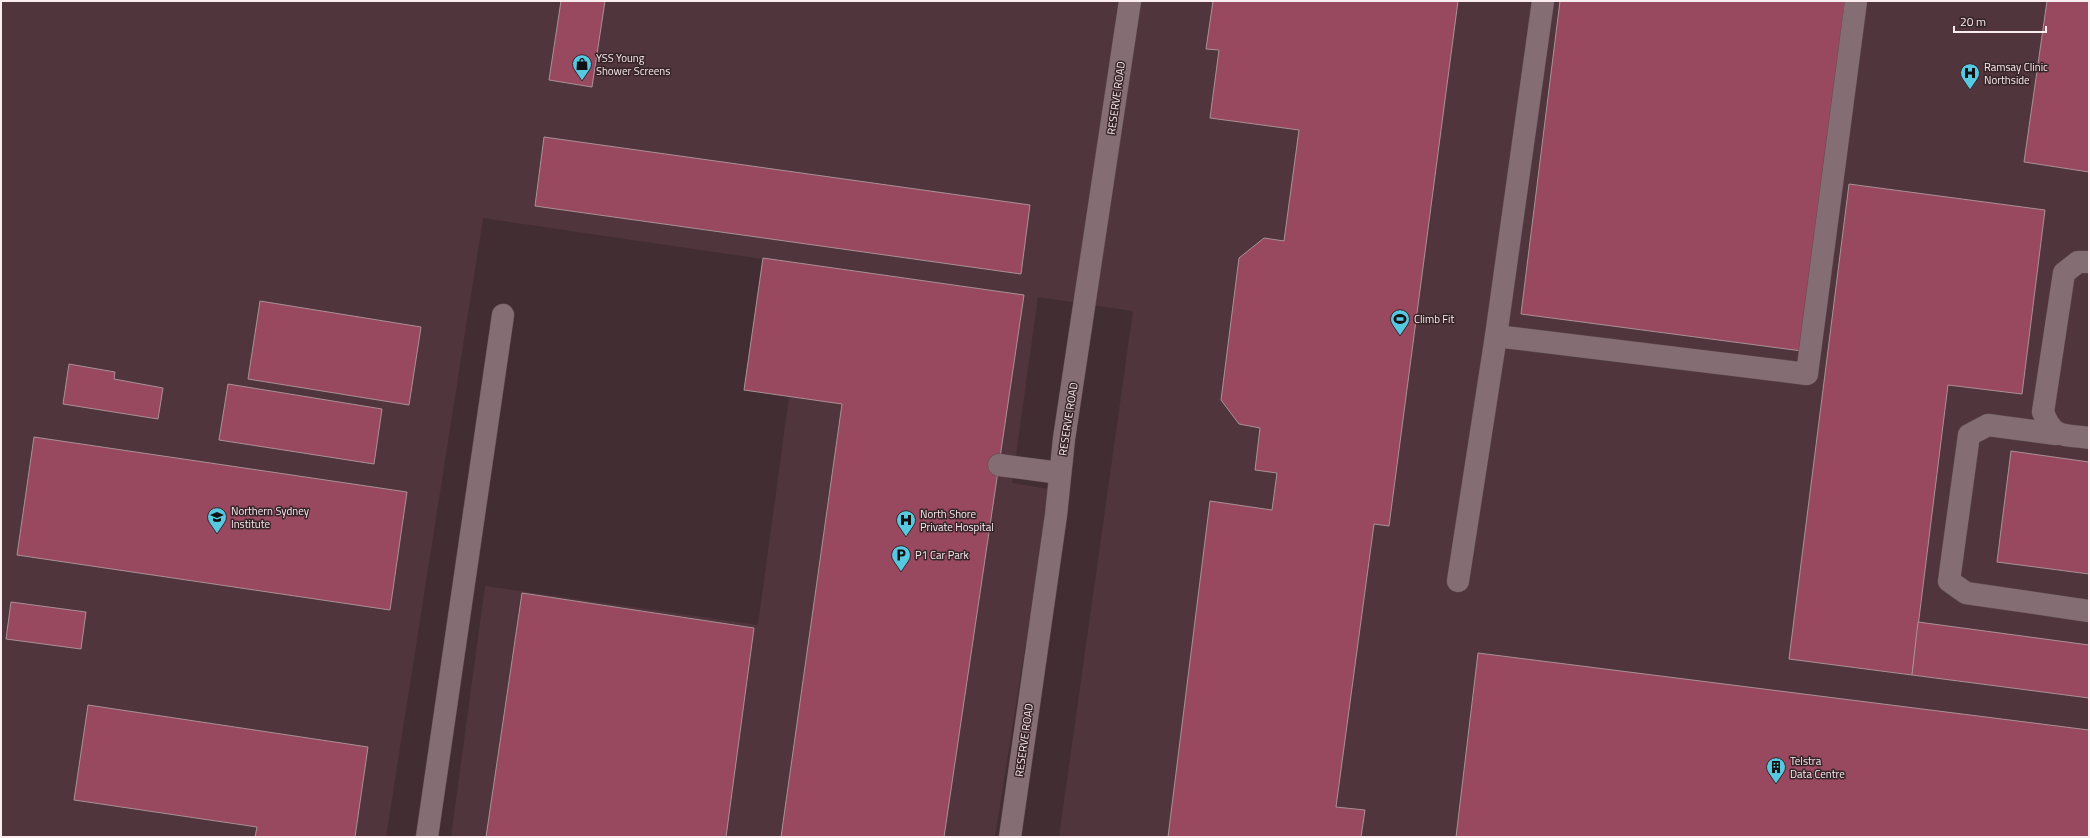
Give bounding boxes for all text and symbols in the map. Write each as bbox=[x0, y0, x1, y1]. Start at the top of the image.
scale bar bbox=[1954, 8, 2046, 34]
text: 20 m bbox=[1960, 12, 1986, 31]
place label: YSS Young Shower Screens bbox=[596, 50, 670, 79]
shop icon: YSS Young Shower Screens bbox=[571, 53, 593, 81]
place label: Ramsay Clinic Northside bbox=[1984, 59, 2048, 88]
street label: RESERVE ROAD bbox=[1103, 60, 1129, 136]
hospital icon: Ramsay Clinic Northside bbox=[1959, 62, 1981, 90]
sports icon: Climb Fit bbox=[1389, 308, 1411, 336]
place label: Climb Fit bbox=[1414, 311, 1455, 327]
street label: RESERVE ROAD bbox=[1054, 381, 1082, 457]
place label: Northern Sydney Institute bbox=[231, 503, 310, 532]
school or university icon: Northern Sydney Institute bbox=[206, 506, 228, 534]
place label: North Shore Private Hospital bbox=[920, 506, 994, 535]
hospital icon: North Shore Private Hospital bbox=[895, 509, 917, 537]
parking icon: P1 Car Park bbox=[890, 544, 912, 572]
place label: P1 Car Park bbox=[915, 547, 970, 563]
street label: RESERVE ROAD bbox=[1011, 702, 1037, 778]
place label: Telstra Data Centre bbox=[1790, 753, 1845, 782]
building icon: Telstra Data Centre bbox=[1765, 756, 1787, 784]

